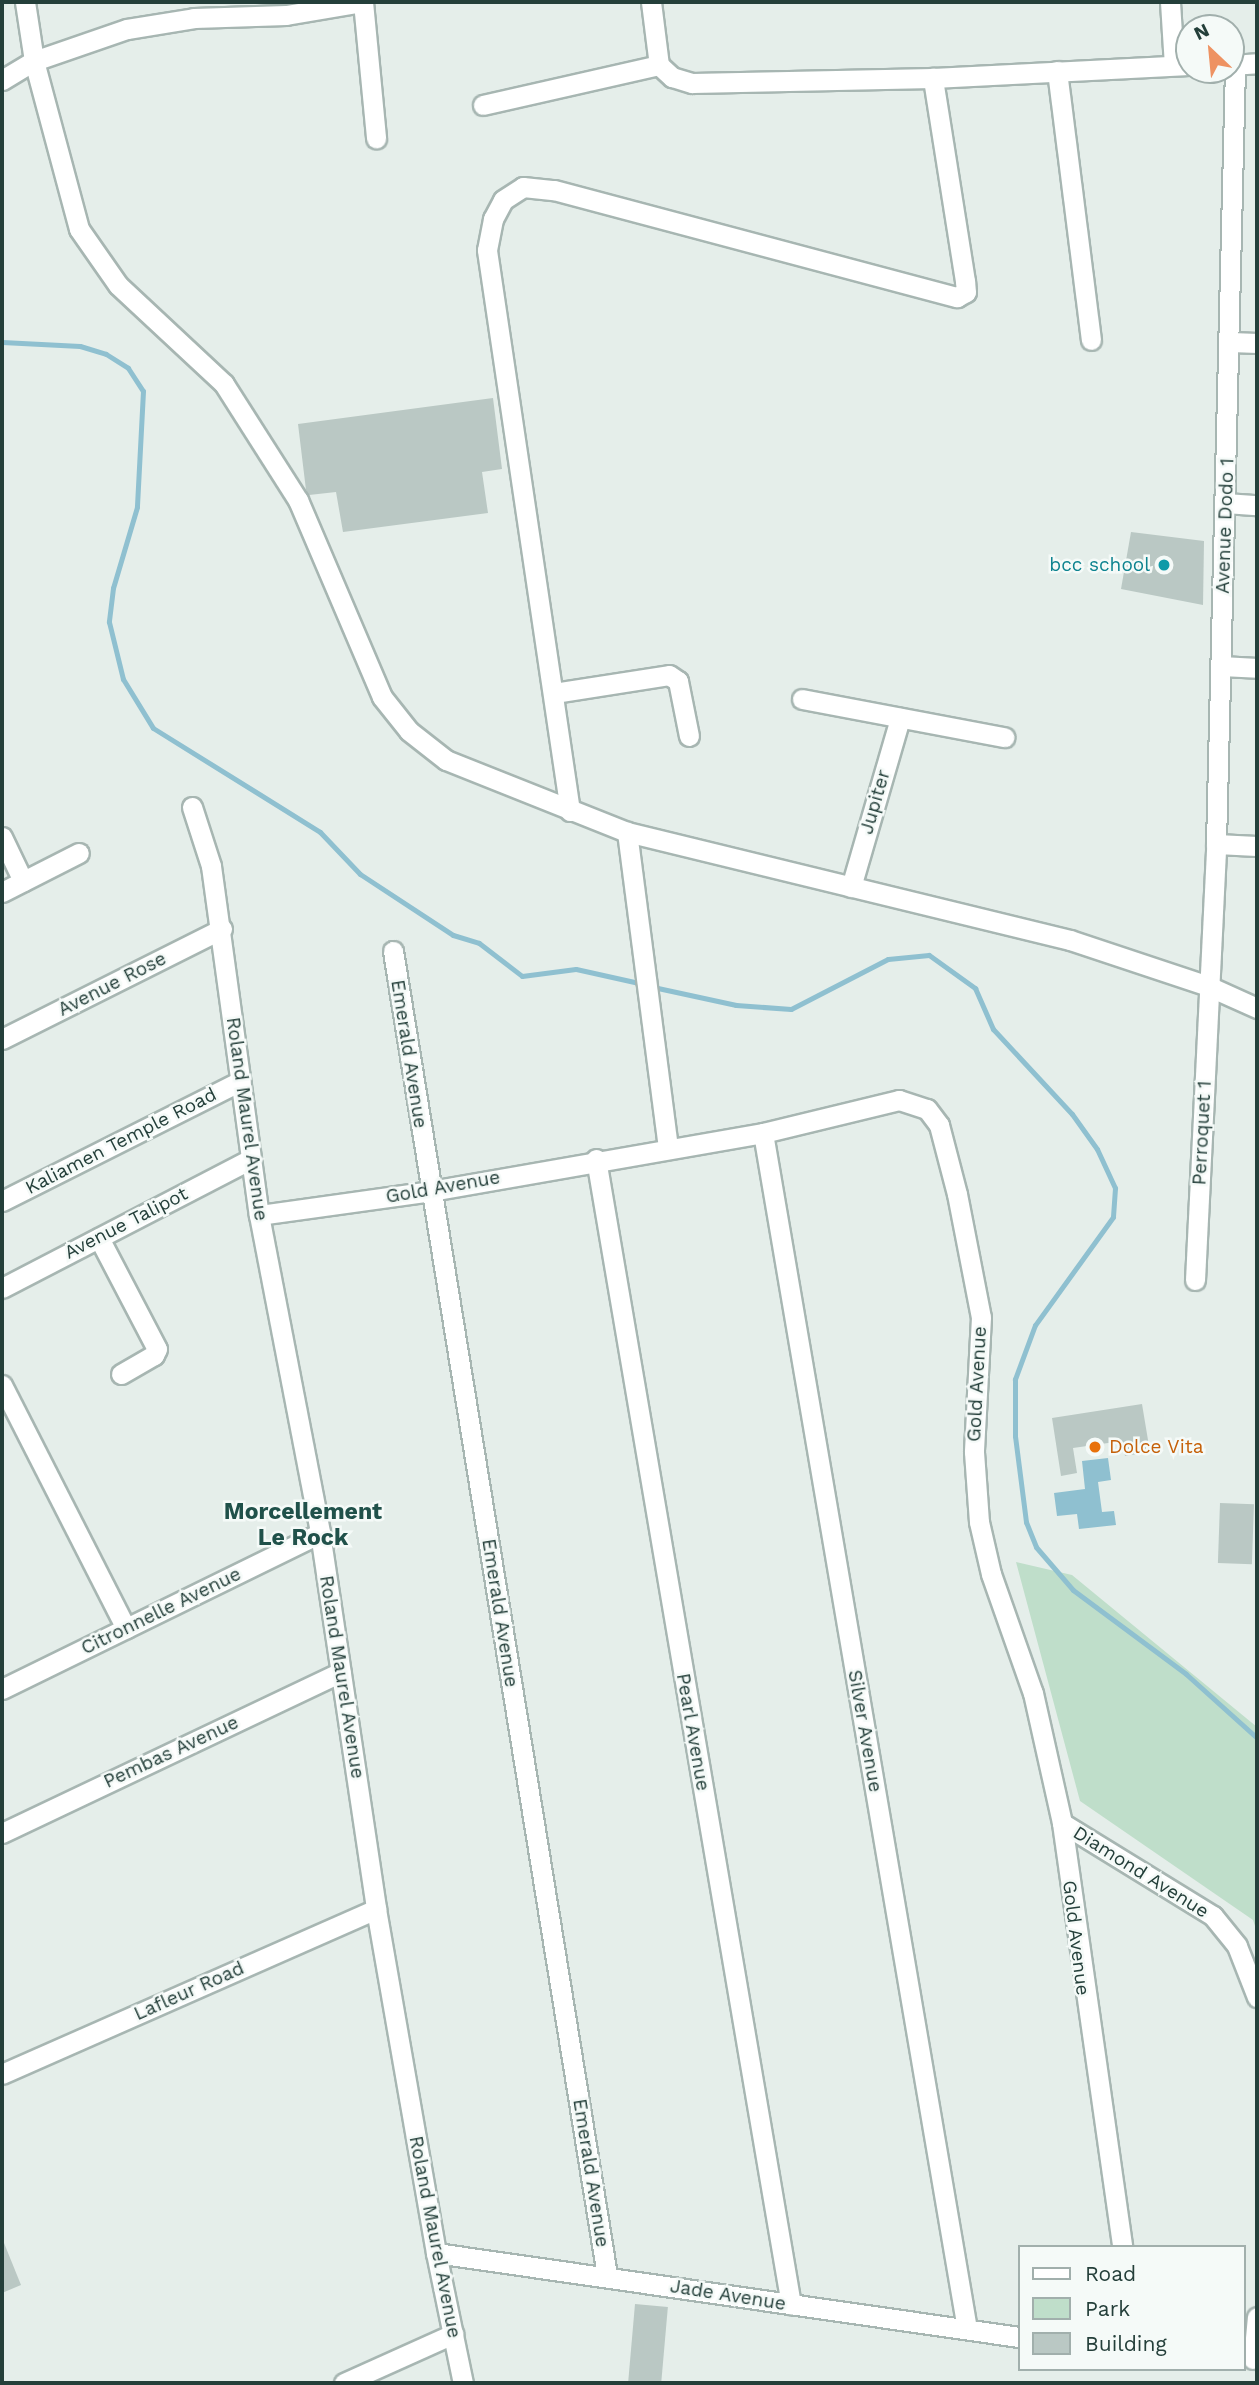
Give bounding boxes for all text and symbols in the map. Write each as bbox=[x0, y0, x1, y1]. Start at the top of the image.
north arrow bbox=[1175, 14, 1245, 84]
text: N bbox=[1190, 18, 1213, 45]
street label: Avenue Dodo 1 bbox=[1211, 458, 1239, 594]
place label: bcc school bbox=[1049, 554, 1150, 576]
marker: bcc school bbox=[1156, 557, 1172, 573]
street label: Jupiter bbox=[855, 767, 895, 837]
street label: Avenue Rose bbox=[54, 947, 170, 1021]
street label: Emerald Avenue bbox=[386, 978, 432, 1130]
street label: Roland Maurel Avenue bbox=[221, 1015, 273, 1223]
street label: Perroquet 1 bbox=[1188, 1080, 1216, 1186]
street label: Kaliamen Temple Road bbox=[21, 1083, 221, 1199]
street label: Gold Avenue bbox=[384, 1166, 502, 1208]
street label: Avenue Talipot bbox=[60, 1182, 192, 1264]
street label: Gold Avenue bbox=[963, 1325, 991, 1443]
place label: Dolce Vita bbox=[1109, 1436, 1204, 1458]
marker: Dolce Vita bbox=[1087, 1439, 1103, 1455]
district label: Morcellement Le Rock bbox=[224, 1498, 382, 1552]
street label: Emerald Avenue bbox=[477, 1537, 523, 1689]
street label: Citronnelle Avenue bbox=[77, 1562, 245, 1660]
street label: Roland Maurel Avenue bbox=[315, 1573, 369, 1781]
street label: Silver Avenue bbox=[843, 1668, 887, 1794]
street label: Pearl Avenue bbox=[671, 1671, 715, 1793]
street label: Pembas Avenue bbox=[100, 1711, 242, 1793]
street label: Diamond Avenue bbox=[1069, 1821, 1213, 1923]
street label: Gold Avenue bbox=[1058, 1879, 1094, 1997]
street label: Lafleur Road bbox=[130, 1956, 248, 2026]
street label: Emerald Avenue bbox=[568, 2097, 614, 2249]
street label: Roland Maurel Avenue bbox=[404, 2133, 466, 2341]
legend bbox=[1018, 2245, 1245, 2371]
text: Road bbox=[1085, 2261, 1136, 2286]
street label: Jade Avenue bbox=[668, 2275, 788, 2315]
text: Park bbox=[1085, 2296, 1130, 2321]
text: Building bbox=[1085, 2331, 1167, 2356]

